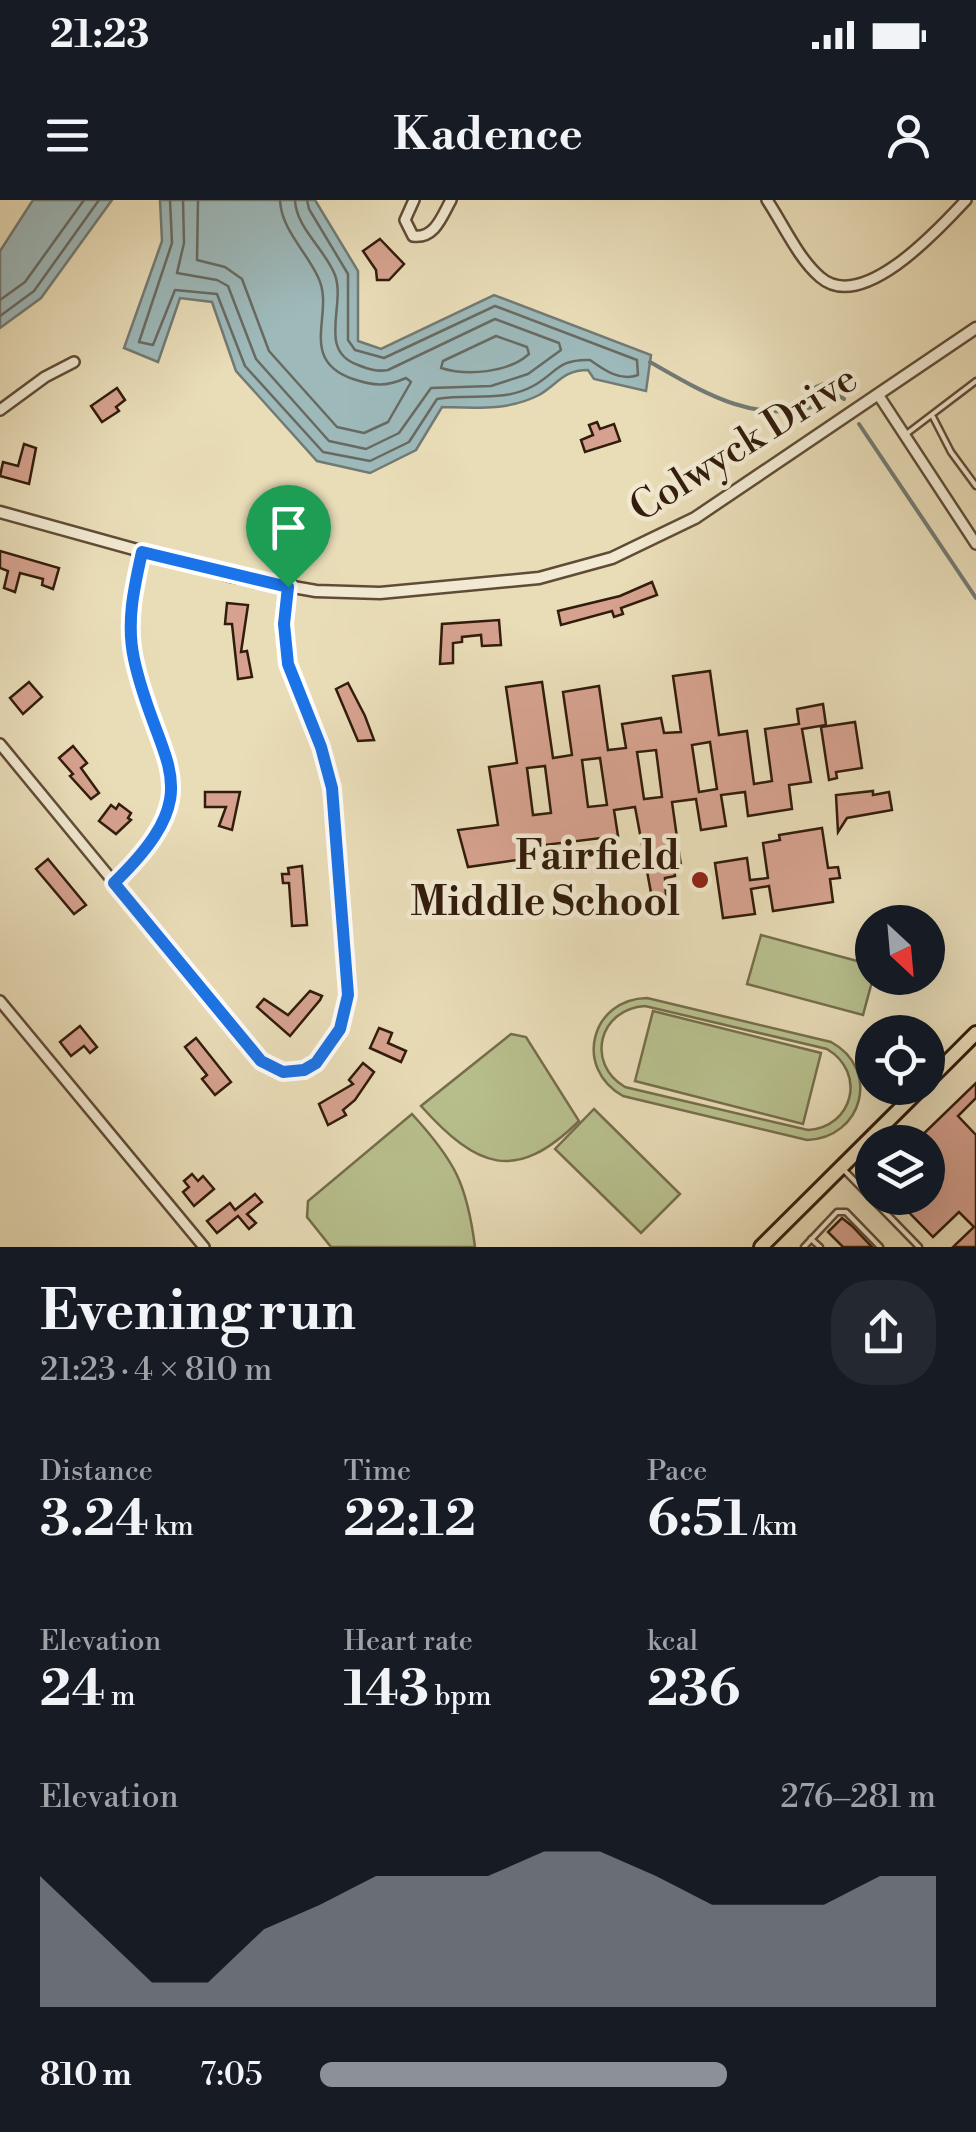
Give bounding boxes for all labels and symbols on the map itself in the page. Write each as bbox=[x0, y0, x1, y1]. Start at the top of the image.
street label: Colwyck Drive bbox=[621, 354, 868, 535]
pin bbox=[246, 485, 331, 588]
place label: Fairfield Middle School bbox=[410, 832, 680, 928]
marker: Fairfield Middle School bbox=[689, 869, 711, 891]
north arrow bbox=[855, 905, 945, 995]

